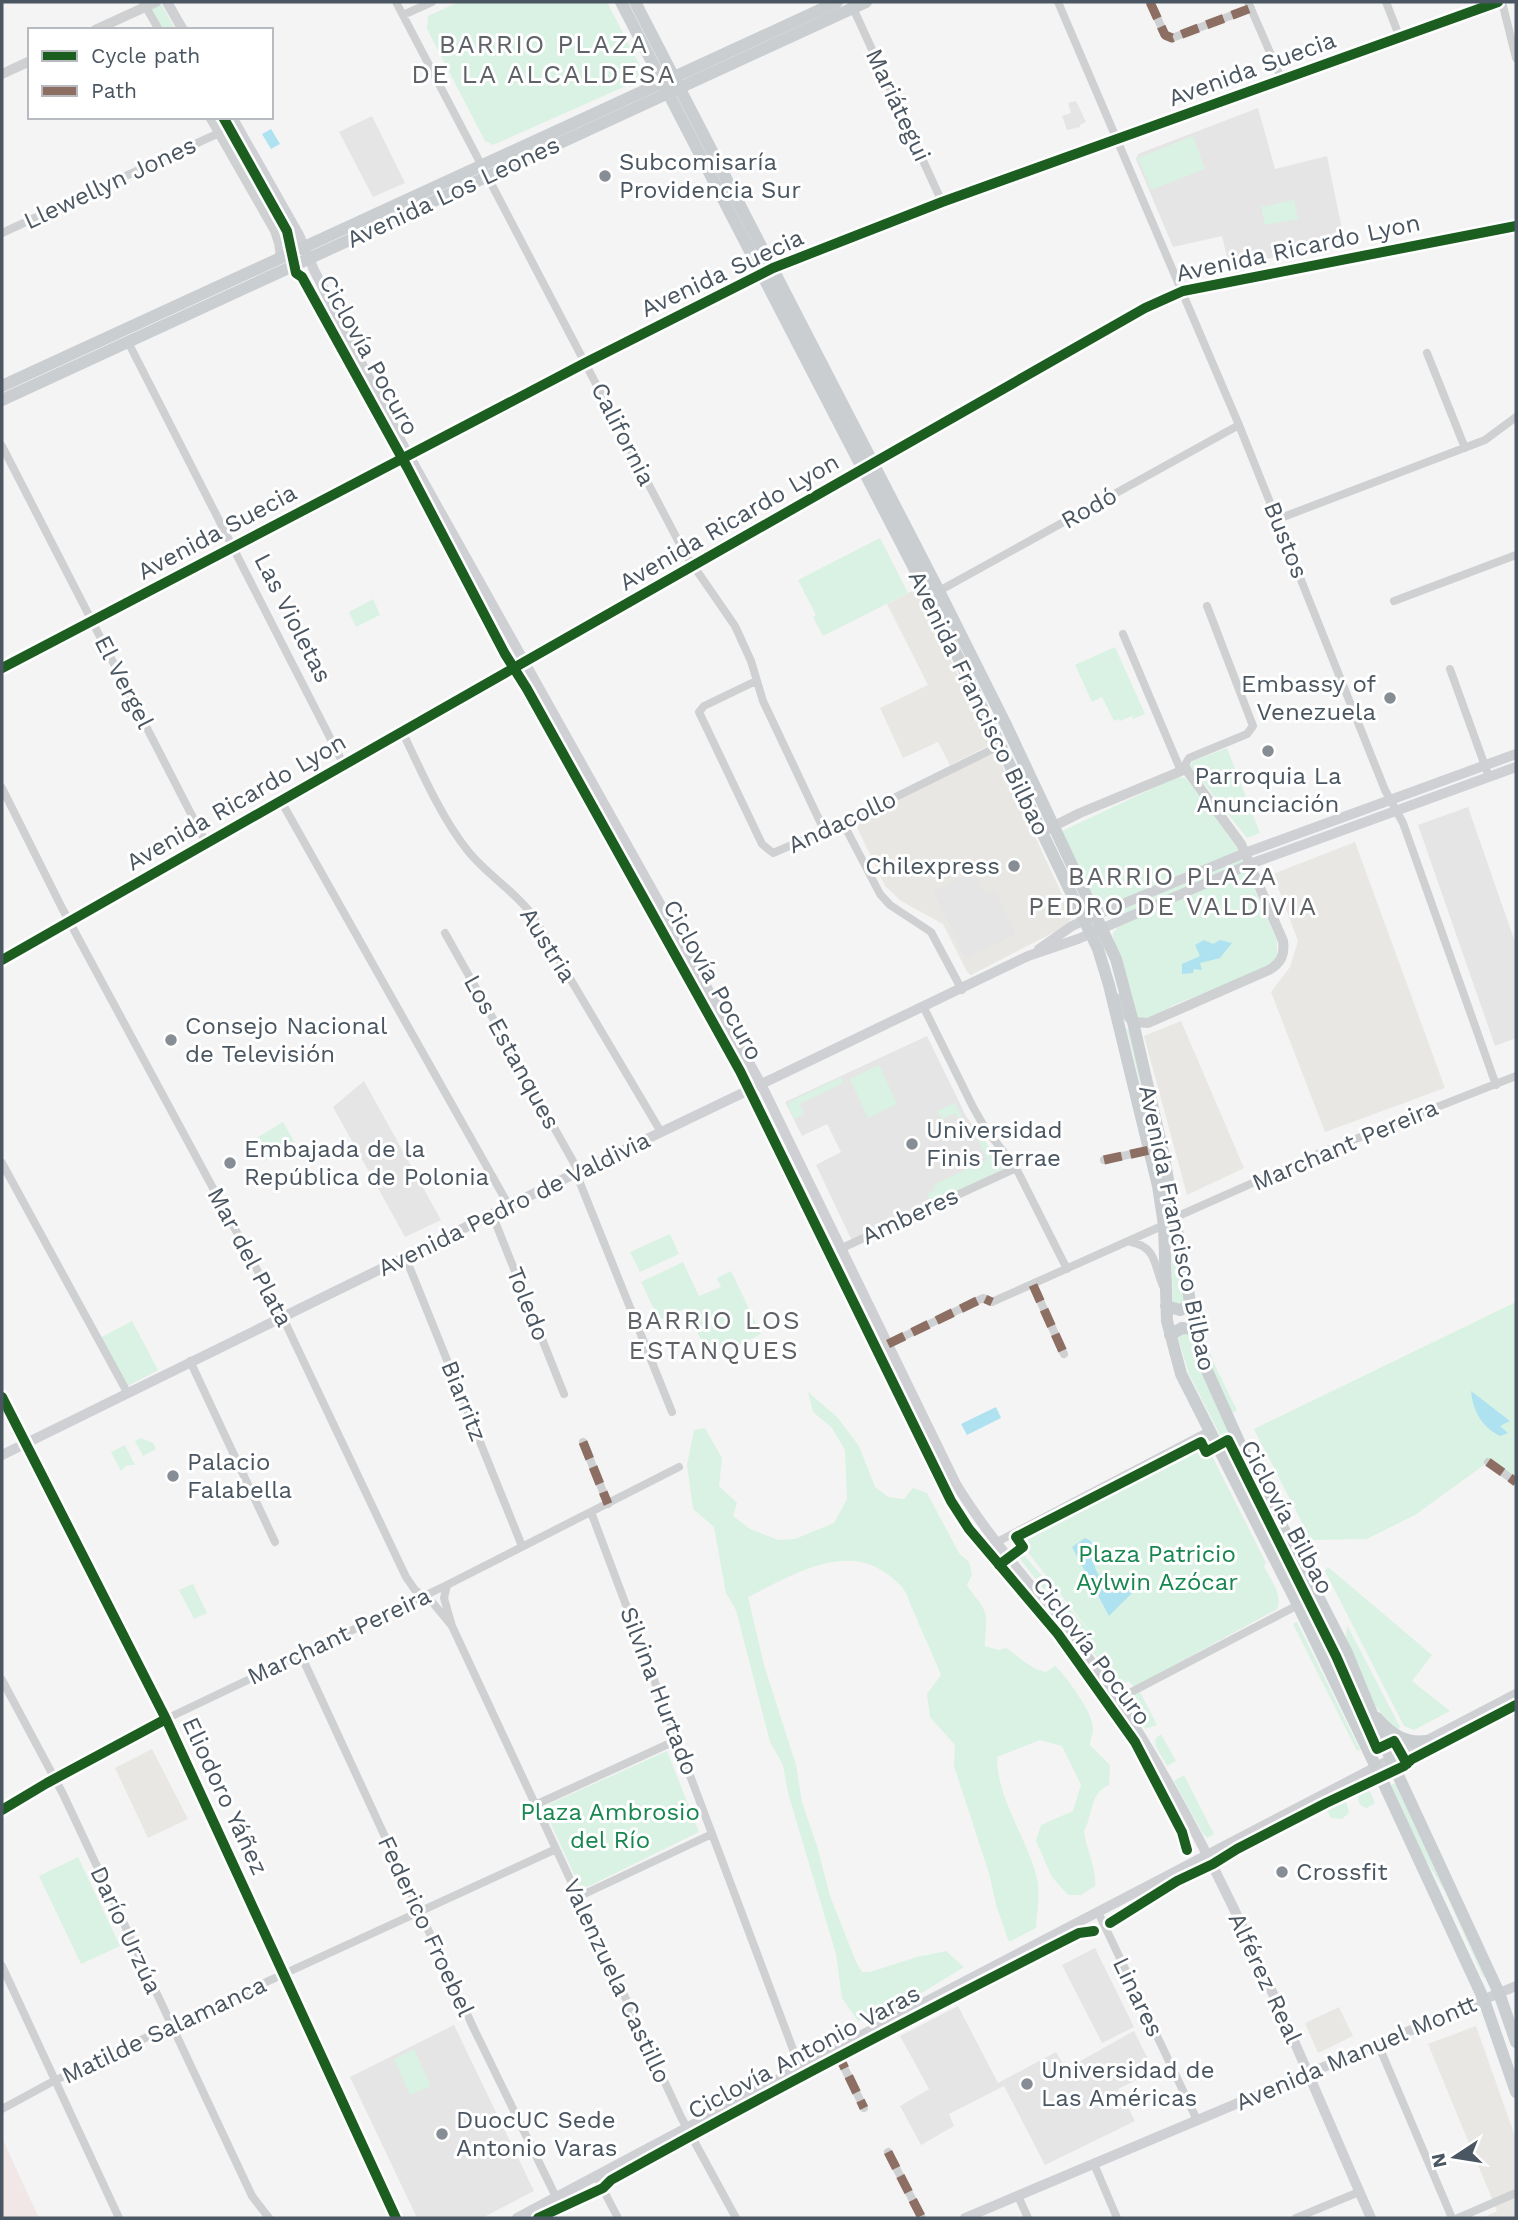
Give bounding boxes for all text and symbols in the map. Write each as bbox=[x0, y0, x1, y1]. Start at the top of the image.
street label: Avenida Suecia bbox=[1164, 26, 1340, 112]
legend bbox=[28, 28, 273, 119]
district label: BARRIO PLAZA DE LA ALCALDESA bbox=[411, 29, 677, 89]
text: Cycle path bbox=[91, 43, 200, 68]
street label: Mariátegui bbox=[860, 44, 936, 166]
text: Path bbox=[91, 78, 137, 103]
street label: Avenida Los Leones bbox=[342, 130, 564, 254]
street label: Llewellyn Jones bbox=[19, 131, 201, 235]
place label: Subcomisaría Providencia Sur bbox=[619, 148, 801, 204]
marker: Subcomisaría Providencia Sur bbox=[597, 168, 613, 184]
street label: Avenida Ricardo Lyon bbox=[1173, 208, 1423, 288]
street label: Avenida Suecia bbox=[636, 223, 808, 323]
street label: Ciclovía Pocuro bbox=[313, 270, 425, 440]
street label: California bbox=[585, 378, 661, 490]
street label: Avenida Ricardo Lyon bbox=[614, 448, 844, 596]
street label: Avenida Suecia bbox=[133, 478, 301, 586]
street label: Rodó bbox=[1056, 481, 1122, 535]
street label: Bustos bbox=[1258, 498, 1314, 582]
street label: Las Violetas bbox=[248, 549, 338, 687]
street label: Avenida Francisco Bilbao bbox=[903, 566, 1055, 840]
street label: El Vergel bbox=[89, 631, 160, 734]
place label: Embassy of Venezuela bbox=[1241, 670, 1377, 726]
marker: Embassy of Venezuela bbox=[1382, 690, 1398, 706]
street label: Avenida Ricardo Lyon bbox=[121, 728, 351, 876]
marker: Parroquia La Anunciación bbox=[1260, 743, 1276, 759]
place label: Parroquia La Anunciación bbox=[1194, 762, 1342, 818]
street label: Andacollo bbox=[783, 785, 901, 859]
place label: Chilexpress bbox=[865, 852, 1000, 880]
marker: Chilexpress bbox=[1006, 858, 1022, 874]
district label: BARRIO PLAZA PEDRO DE VALDIVIA bbox=[1028, 861, 1318, 921]
street label: Ciclovía Pocuro bbox=[657, 895, 769, 1065]
street label: Austria bbox=[514, 902, 582, 988]
street label: Los Estanques bbox=[458, 970, 566, 1134]
place label: Consejo Nacional de Televisión bbox=[185, 1012, 388, 1068]
marker: Consejo Nacional de Televisión bbox=[163, 1032, 179, 1048]
street label: Avenida Francisco Bilbao bbox=[1133, 1083, 1221, 1373]
street label: Marchant Pereira bbox=[1248, 1093, 1442, 1197]
place label: Universidad Finis Terrae bbox=[926, 1116, 1062, 1172]
street label: Avenida Pedro de Valdivia bbox=[373, 1126, 655, 1282]
place label: Embajada de la República de Polonia bbox=[244, 1135, 489, 1191]
marker: Universidad Finis Terrae bbox=[904, 1136, 920, 1152]
marker: Embajada de la República de Polonia bbox=[222, 1155, 238, 1171]
street label: Amberes bbox=[857, 1181, 963, 1251]
street label: Mar del Plata bbox=[202, 1183, 298, 1331]
street label: Toledo bbox=[501, 1263, 555, 1345]
district label: BARRIO LOS ESTANQUES bbox=[626, 1305, 802, 1365]
street label: Biarritz bbox=[435, 1357, 493, 1445]
street label: Ciclovía Bilbao bbox=[1235, 1435, 1339, 1599]
place label: Palacio Falabella bbox=[187, 1448, 292, 1504]
marker: Palacio Falabella bbox=[165, 1468, 181, 1484]
park label: Plaza Patricio Aylwin Azócar bbox=[1076, 1540, 1238, 1596]
street label: Ciclovía Pocuro bbox=[1027, 1571, 1157, 1731]
street label: Marchant Pereira bbox=[243, 1581, 435, 1691]
street label: Silvina Hurtado bbox=[614, 1603, 704, 1779]
street label: Eliodoro Yáñez bbox=[176, 1713, 274, 1879]
park label: Plaza Ambrosio del Río bbox=[520, 1798, 700, 1854]
street label: Federico Froebel bbox=[372, 1831, 480, 2021]
place label: Crossfit bbox=[1296, 1858, 1387, 1886]
street label: Darío Urzúa bbox=[84, 1862, 168, 1998]
marker: Crossfit bbox=[1274, 1864, 1290, 1880]
street label: Valenzuela Castillo bbox=[557, 1874, 677, 2088]
street label: Alférez Real bbox=[1223, 1908, 1308, 2048]
street label: Linares bbox=[1107, 1953, 1169, 2041]
street label: Matilde Salamanca bbox=[57, 1970, 271, 2090]
street label: Ciclovía Antonio Varas bbox=[683, 1979, 925, 2125]
street label: Avenida Manuel Montt bbox=[1231, 1990, 1481, 2116]
place label: Universidad de Las Américas bbox=[1041, 2056, 1215, 2112]
marker: Universidad de Las Américas bbox=[1019, 2076, 1035, 2092]
place label: DuocUC Sede Antonio Varas bbox=[456, 2106, 617, 2162]
north arrow bbox=[1420, 2122, 1490, 2192]
marker: DuocUC Sede Antonio Varas bbox=[434, 2126, 450, 2142]
text: N bbox=[1426, 2151, 1452, 2170]

